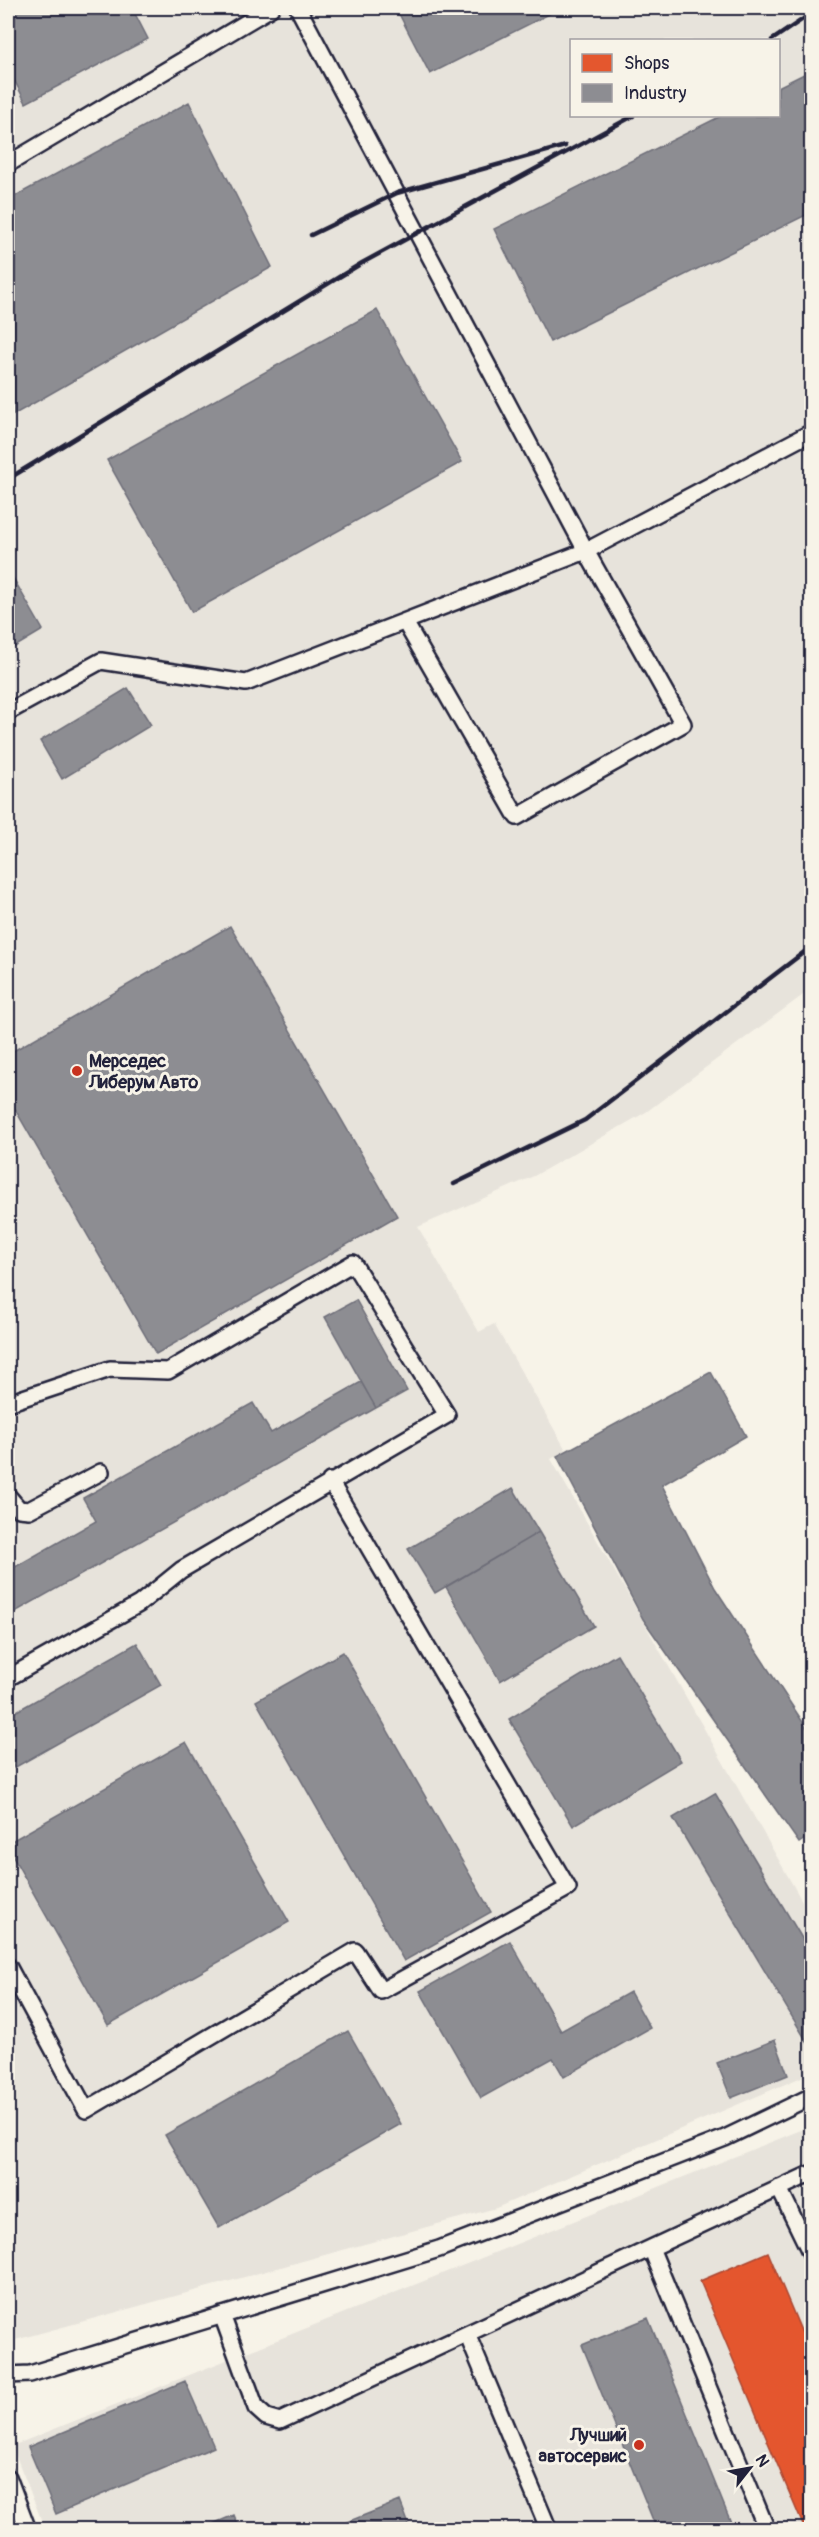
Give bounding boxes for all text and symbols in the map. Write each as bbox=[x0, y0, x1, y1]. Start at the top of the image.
legend bbox=[570, 39, 780, 117]
text: Shops bbox=[624, 52, 669, 75]
text: Industry bbox=[624, 82, 687, 105]
place label: Мерседес Либерум Авто bbox=[88, 1050, 199, 1094]
marker: Мерседес Либерум Авто bbox=[70, 1064, 84, 1078]
place label: Лучший автосервис bbox=[539, 2424, 627, 2468]
marker: Лучший автосервис bbox=[632, 2438, 646, 2452]
north arrow bbox=[720, 2438, 780, 2498]
text: N bbox=[751, 2451, 773, 2471]

